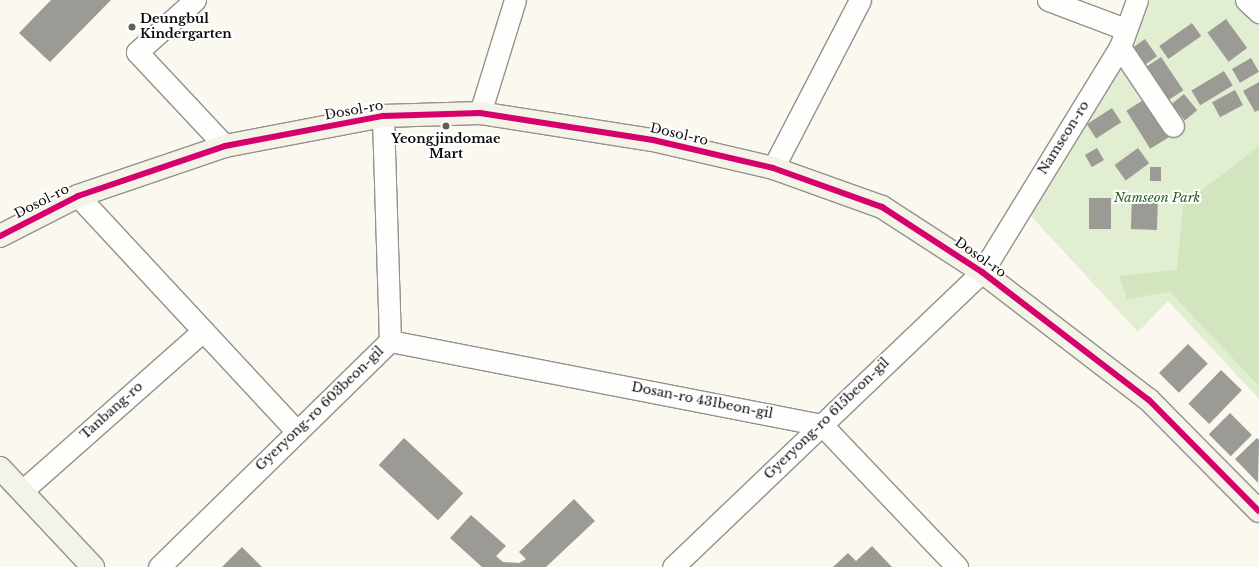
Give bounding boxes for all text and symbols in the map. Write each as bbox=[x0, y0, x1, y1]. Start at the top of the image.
place label: Deungbul Kindergarten bbox=[140, 12, 232, 43]
marker: Deungbul Kindergarten bbox=[127, 22, 137, 32]
street label: Dosol-ro bbox=[323, 98, 385, 124]
street label: Namseon-ro bbox=[1035, 98, 1093, 178]
marker: Yeongjindomae Mart bbox=[441, 121, 451, 131]
street label: Dosol-ro bbox=[648, 121, 710, 149]
place label: Yeongjindomae Mart bbox=[391, 132, 501, 163]
street label: Dosol-ro bbox=[12, 182, 72, 222]
park label: Namseon Park bbox=[1114, 190, 1200, 206]
street label: Dosol-ro bbox=[951, 235, 1009, 281]
street label: Gyeryong-ro 603beon-gil bbox=[253, 344, 387, 474]
street label: Gyeryong-ro 615beon-gil bbox=[761, 355, 893, 483]
street label: Tanbang-ro bbox=[78, 379, 146, 443]
street label: Dosan-ro 431beon-gil bbox=[630, 380, 774, 422]

